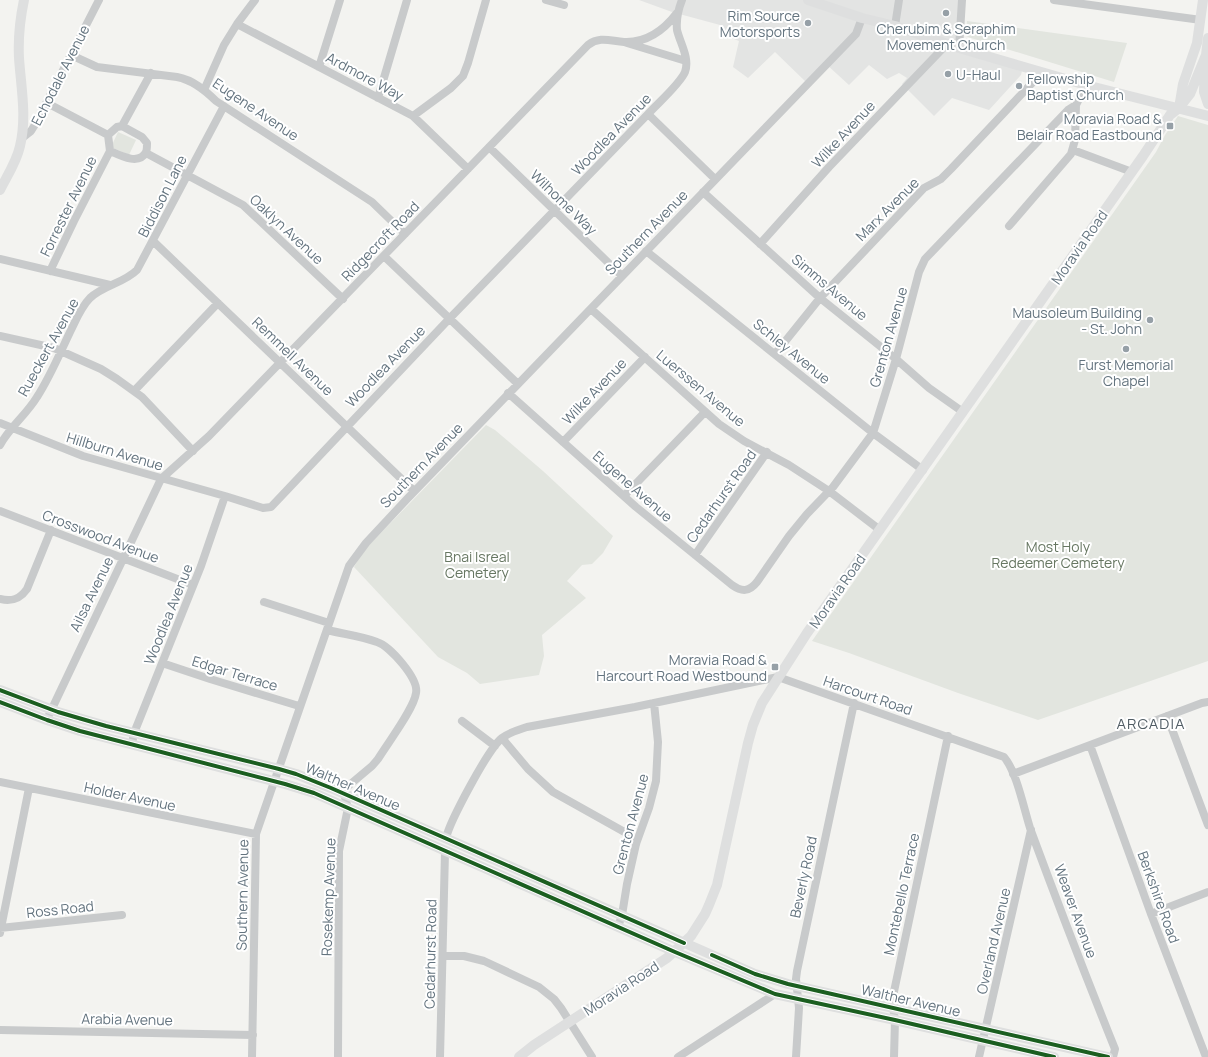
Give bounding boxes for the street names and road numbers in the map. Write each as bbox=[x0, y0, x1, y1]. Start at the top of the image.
street label: Echodale Avenue bbox=[26, 21, 94, 129]
street label: Ardmore Way bbox=[323, 48, 408, 105]
street label: Eugene Avenue bbox=[209, 73, 303, 145]
street label: Woodlea Avenue bbox=[567, 89, 655, 179]
street label: Wilke Avenue bbox=[807, 96, 879, 172]
street label: Forrester Avenue bbox=[35, 152, 101, 260]
street label: Biddison Lane bbox=[133, 152, 191, 240]
street label: Wilhome Way bbox=[526, 165, 602, 239]
street label: Marx Avenue bbox=[851, 173, 923, 245]
street label: Southern Avenue bbox=[600, 185, 692, 279]
street label: Oaklyn Avenue bbox=[246, 190, 328, 268]
street label: Ridgecroft Road bbox=[337, 197, 423, 285]
street label: Moravia Road bbox=[1046, 206, 1112, 288]
street label: Simms Avenue bbox=[788, 250, 872, 324]
street label: Grenton Avenue bbox=[865, 285, 911, 389]
street label: Rueckert Avenue bbox=[13, 295, 83, 399]
street label: Remmell Avenue bbox=[248, 312, 338, 400]
street label: Schley Avenue bbox=[749, 314, 835, 388]
street label: Woodlea Avenue bbox=[341, 321, 429, 411]
street label: Luerssen Avenue bbox=[653, 345, 749, 431]
street label: Wilke Avenue bbox=[558, 354, 630, 428]
street label: Southern Avenue bbox=[375, 418, 467, 512]
street label: Hillburn Avenue bbox=[64, 427, 166, 475]
street label: Eugene Avenue bbox=[589, 446, 677, 526]
street label: Cedarhurst Road bbox=[682, 446, 760, 546]
street label: Crosswood Avenue bbox=[40, 505, 162, 567]
street label: Moravia Road bbox=[804, 550, 870, 632]
street label: Ailsa Avenue bbox=[65, 553, 117, 635]
street label: Woodlea Avenue bbox=[139, 561, 197, 667]
street label: Edgar Terrace bbox=[190, 651, 280, 695]
street label: Harcourt Road bbox=[821, 671, 915, 719]
street label: Walther Avenue bbox=[303, 757, 403, 815]
street label: Grenton Avenue bbox=[607, 771, 653, 877]
street label: Holder Avenue bbox=[82, 777, 178, 815]
street label: Montebello Terrace bbox=[879, 831, 923, 957]
street label: Beverly Road bbox=[785, 834, 821, 920]
street label: Rosekemp Avenue bbox=[316, 838, 340, 956]
street label: Southern Avenue bbox=[232, 839, 252, 951]
street label: Berkshire Road bbox=[1134, 848, 1184, 946]
street label: Weaver Avenue bbox=[1050, 861, 1102, 961]
street label: Overland Avenue bbox=[972, 886, 1014, 996]
street label: Ross Road bbox=[25, 896, 95, 922]
street label: Cedarhurst Road bbox=[420, 899, 440, 1009]
street label: Moravia Road bbox=[580, 956, 662, 1020]
street label: Walther Avenue bbox=[859, 979, 963, 1021]
street label: Arabia Avenue bbox=[81, 1009, 173, 1029]

